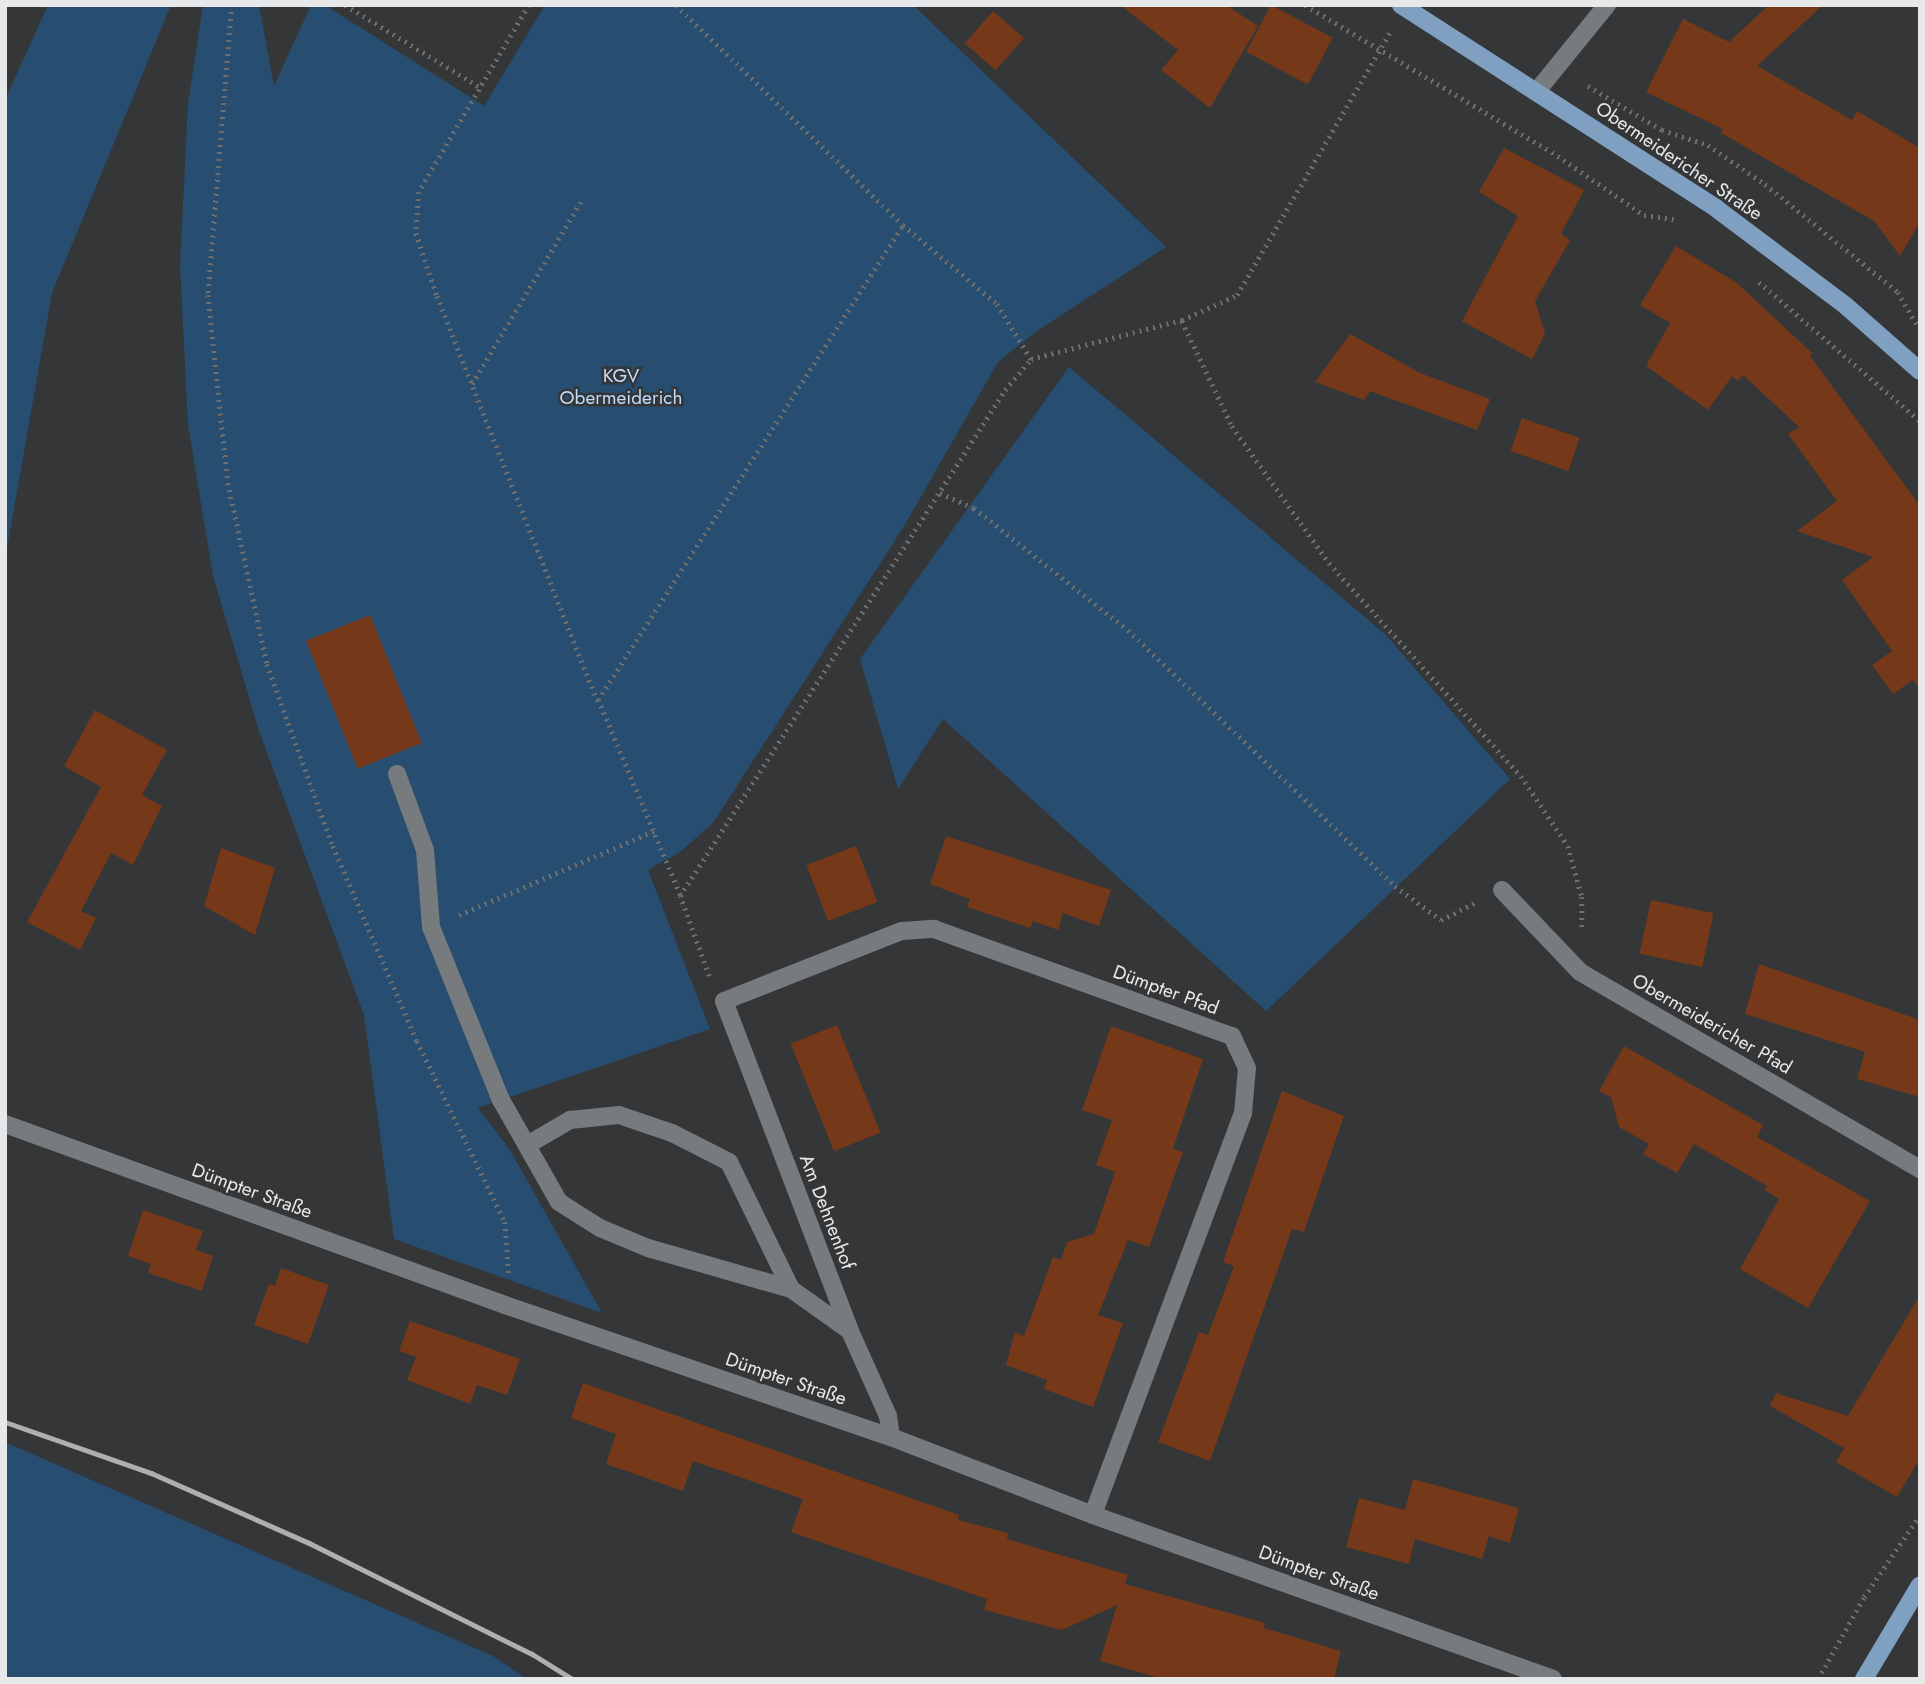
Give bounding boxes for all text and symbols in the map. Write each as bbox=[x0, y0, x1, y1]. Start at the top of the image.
street label: Obermeidericher Straße bbox=[1591, 97, 1767, 225]
park label: KGV Obermeiderich bbox=[560, 365, 682, 409]
street label: Dümpter Pfad bbox=[1110, 960, 1222, 1020]
street label: Obermeidericher Pfad bbox=[1628, 969, 1796, 1079]
street label: Am Dehnenhof bbox=[795, 1151, 859, 1273]
street label: Dümpter Straße bbox=[189, 1159, 315, 1223]
street label: Dümpter Straße bbox=[723, 1348, 849, 1410]
street label: Dümpter Straße bbox=[1256, 1541, 1382, 1605]

